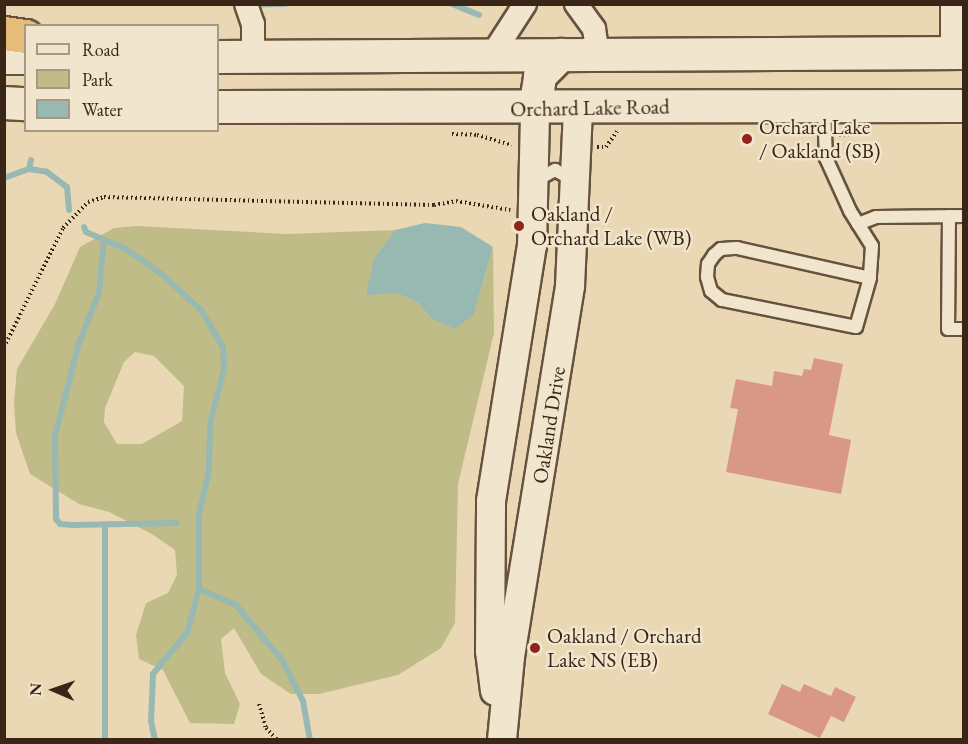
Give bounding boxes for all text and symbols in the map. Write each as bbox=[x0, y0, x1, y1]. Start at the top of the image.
legend bbox=[24, 24, 219, 132]
text: Road bbox=[82, 38, 120, 61]
text: Park bbox=[82, 68, 113, 91]
street label: Orchard Lake Road bbox=[510, 94, 670, 122]
text: Water bbox=[82, 98, 123, 121]
place label: Orchard Lake / Oakland (SB) bbox=[759, 114, 880, 164]
marker: Orchard Lake / Oakland (SB) bbox=[740, 132, 754, 146]
place label: Oakland / Orchard Lake (WB) bbox=[531, 201, 691, 251]
marker: Oakland / Orchard Lake (WB) bbox=[512, 219, 526, 233]
street label: Oakland Drive bbox=[527, 365, 571, 485]
place label: Oakland / Orchard Lake NS (EB) bbox=[547, 623, 702, 673]
marker: Oakland / Orchard Lake NS (EB) bbox=[528, 641, 542, 655]
north arrow bbox=[24, 660, 84, 720]
text: N bbox=[25, 683, 46, 696]

